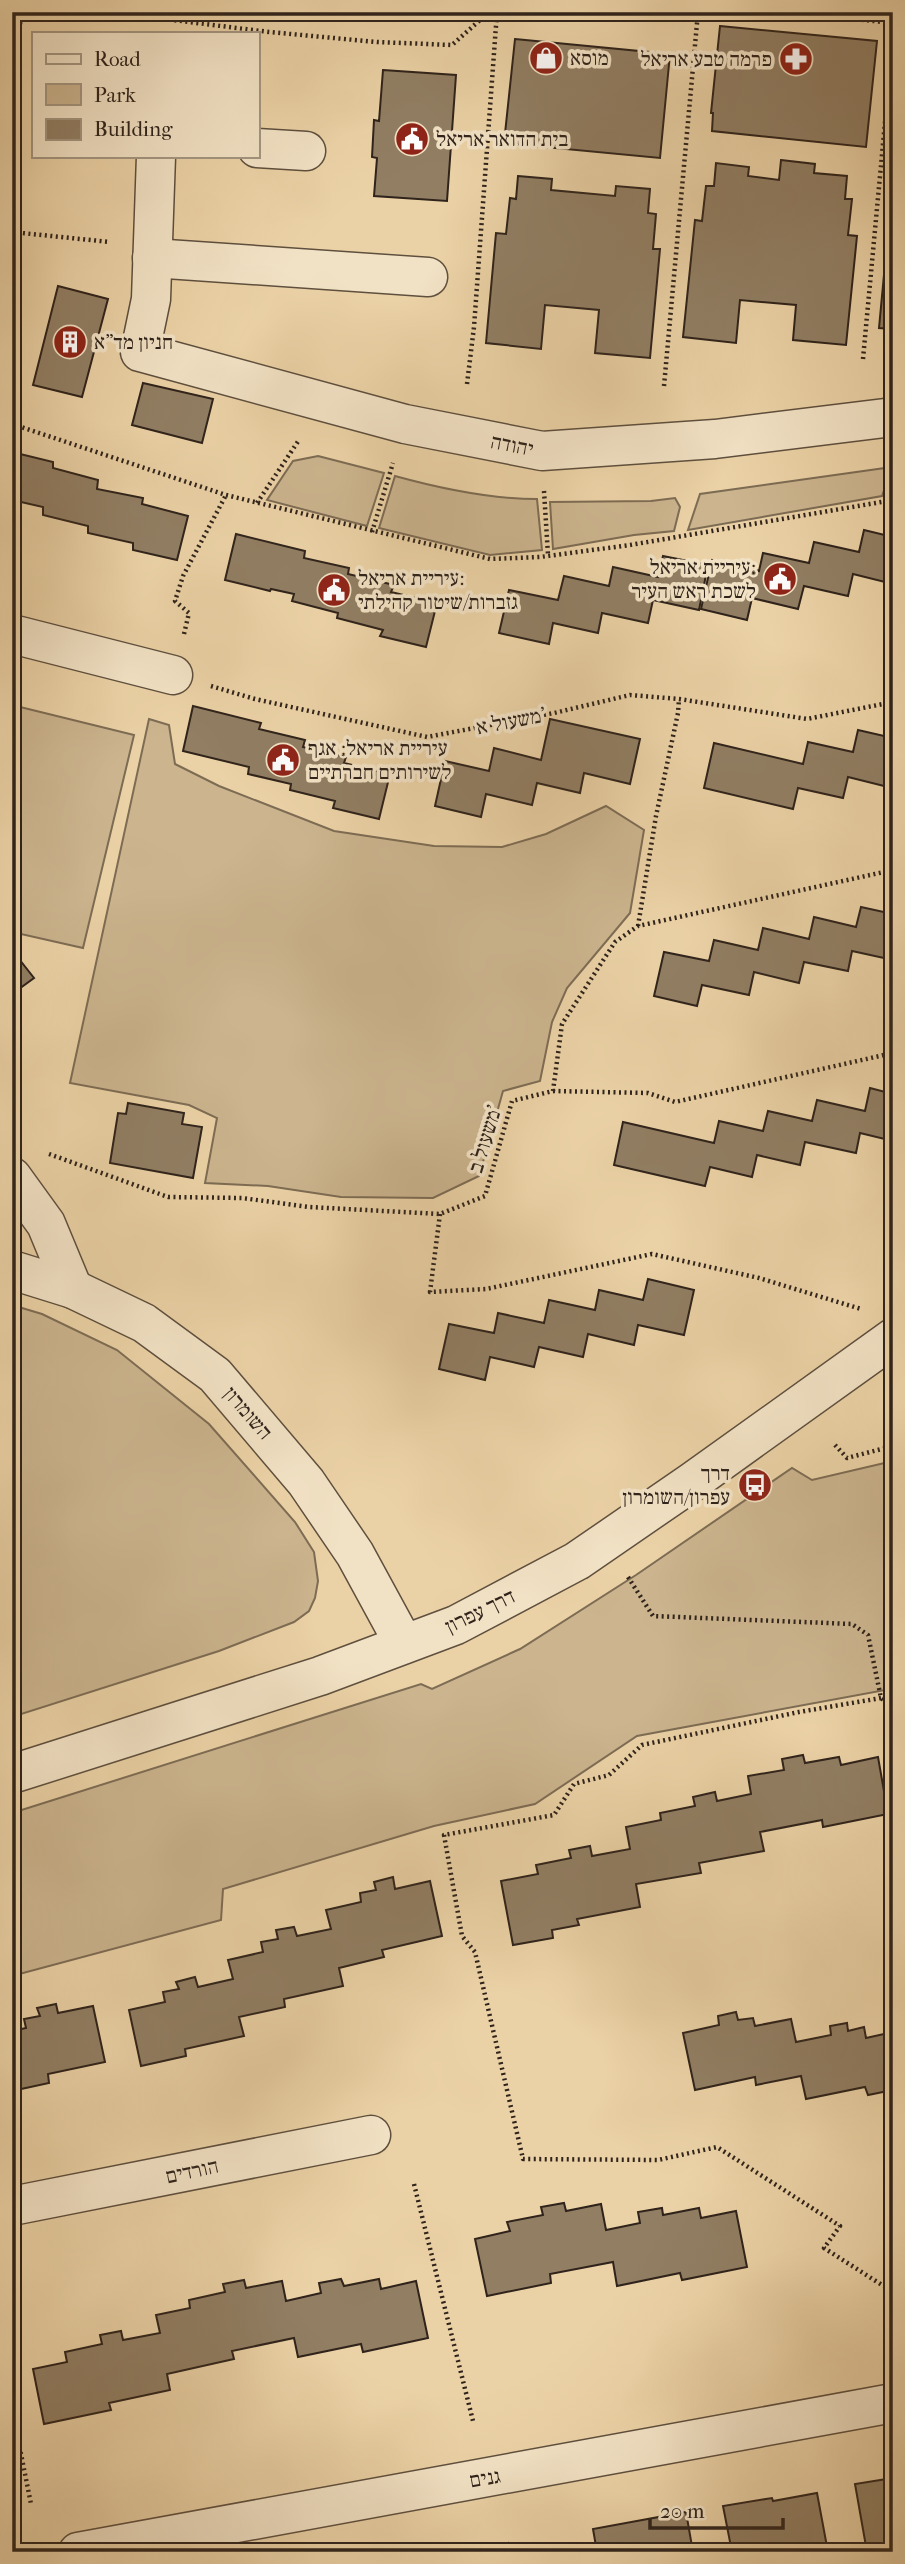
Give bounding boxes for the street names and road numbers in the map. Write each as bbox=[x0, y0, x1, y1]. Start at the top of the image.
street label: יהודה bbox=[488, 429, 536, 461]
street label: משעול א' bbox=[474, 703, 548, 739]
street label: משעול ב' bbox=[463, 1102, 507, 1176]
street label: השומרון bbox=[219, 1382, 277, 1444]
street label: דרך עפרון bbox=[441, 1584, 519, 1638]
street label: הורדים bbox=[163, 2154, 221, 2188]
street label: גנים bbox=[468, 2463, 502, 2493]

